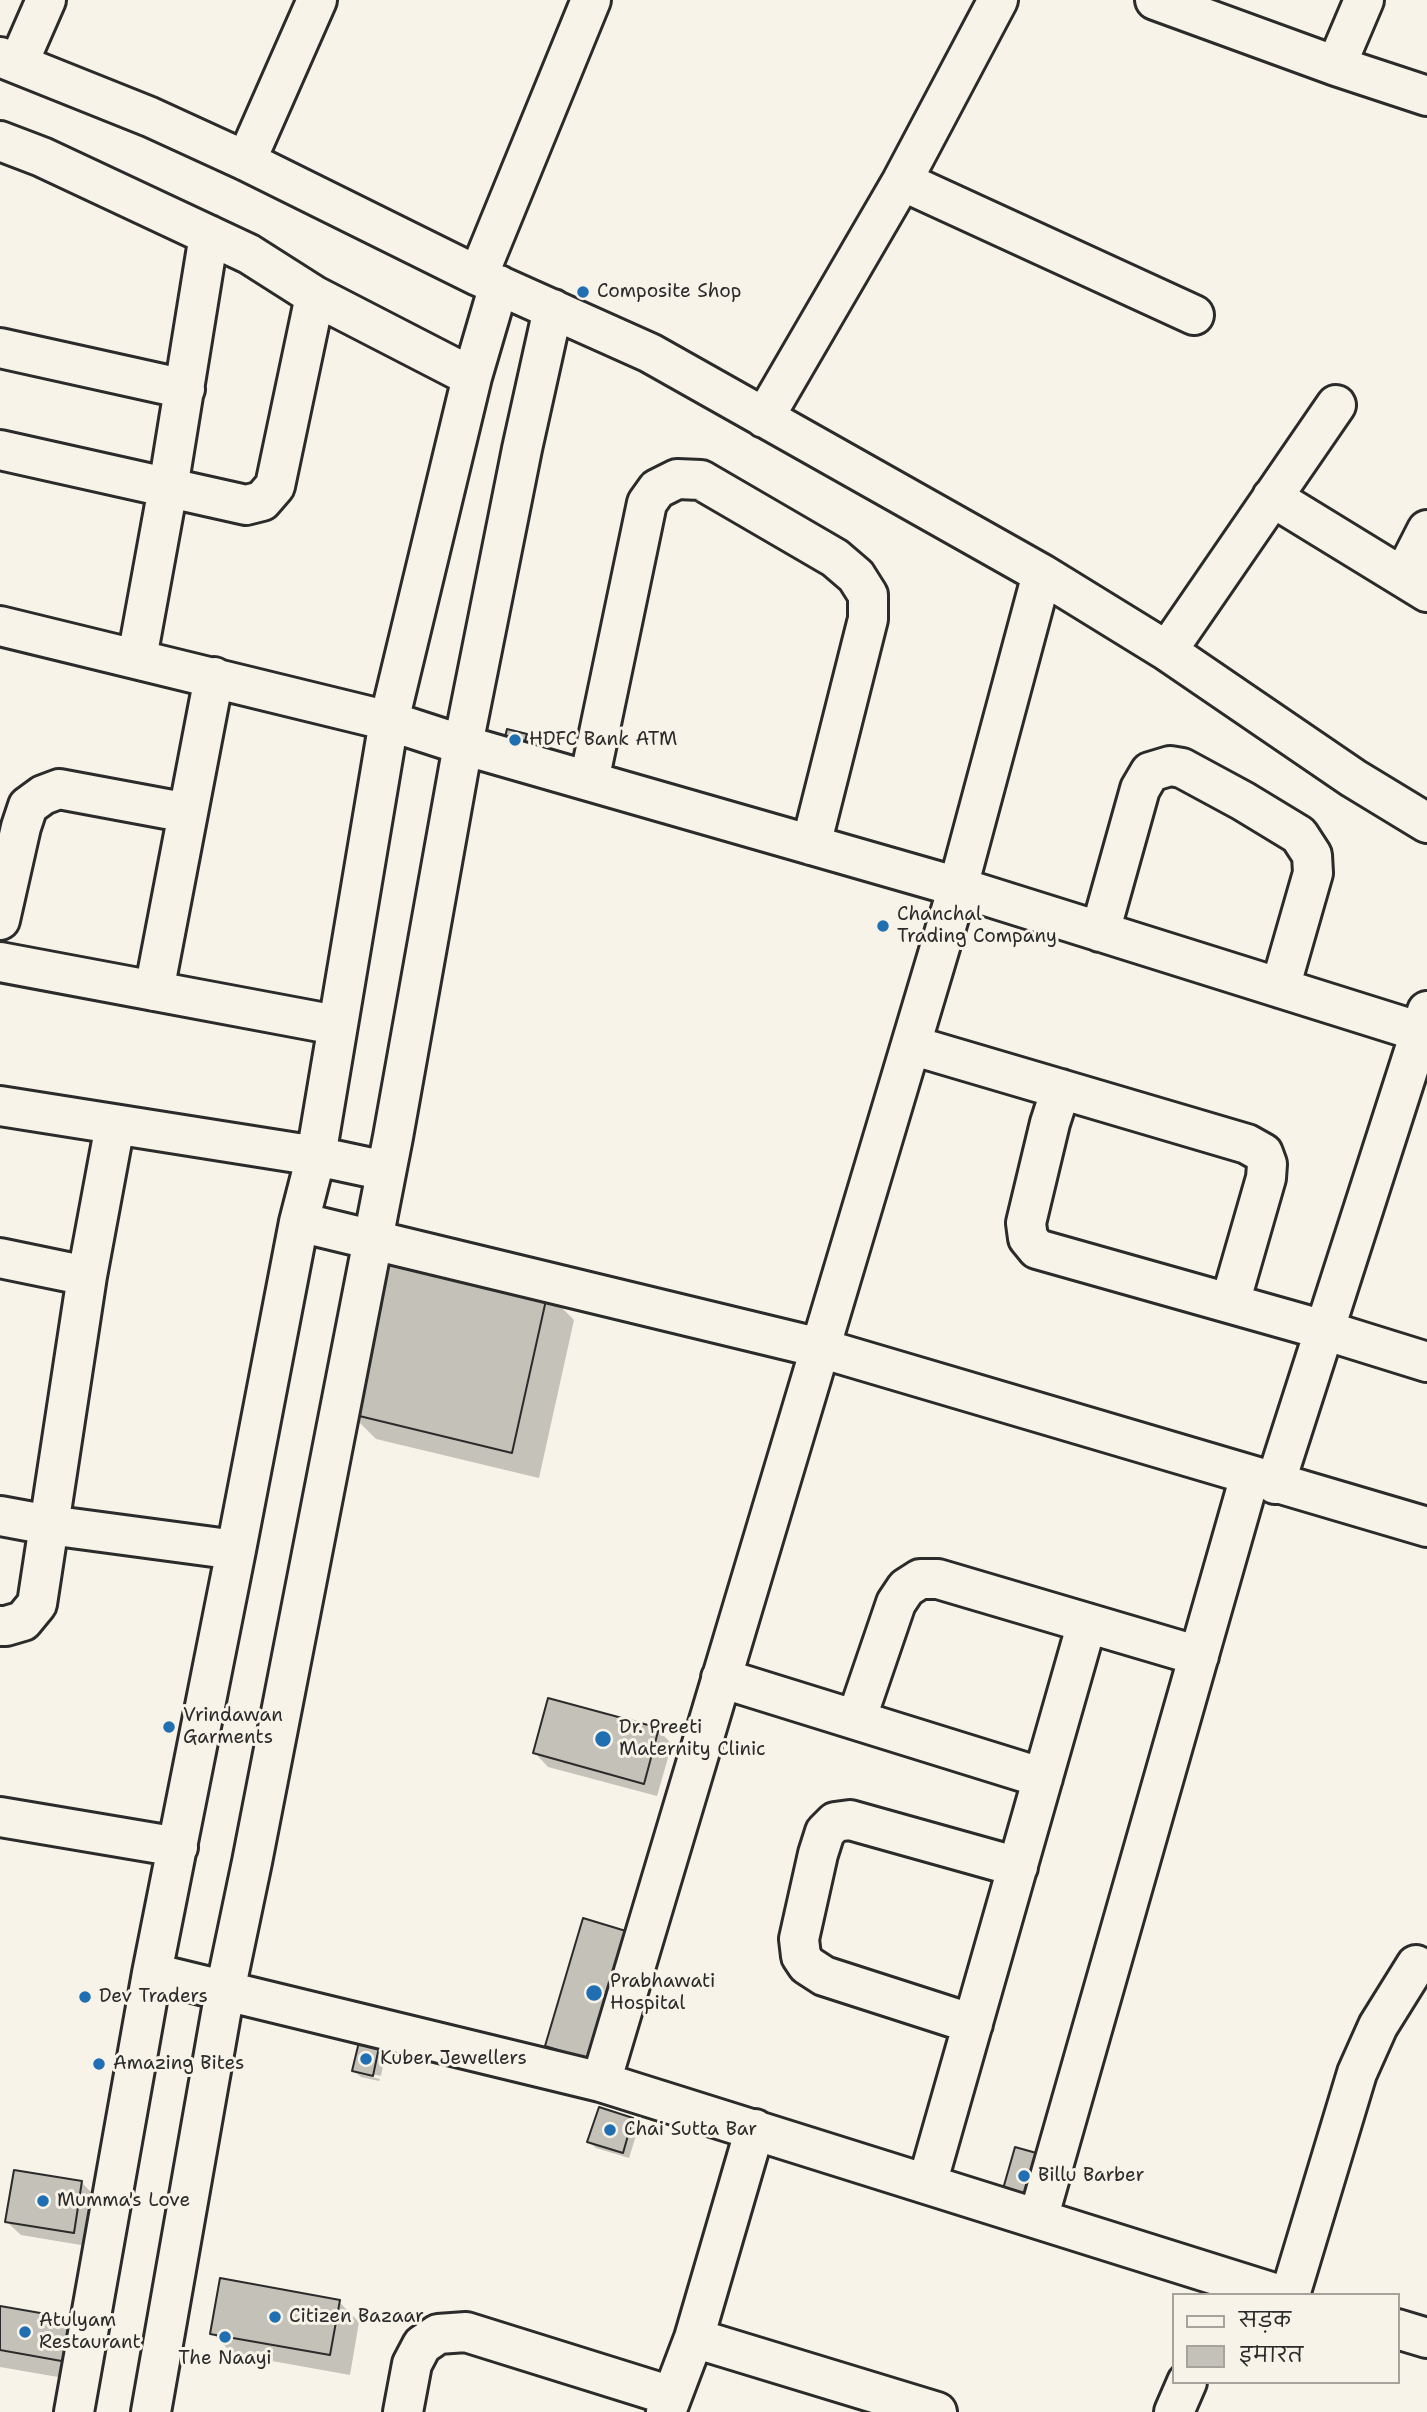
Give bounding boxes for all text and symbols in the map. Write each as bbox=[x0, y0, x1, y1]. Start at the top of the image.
place label: Composite Shop bbox=[597, 281, 741, 303]
marker: Composite Shop bbox=[575, 284, 591, 300]
place label: HDFC Bank ATM bbox=[529, 729, 677, 751]
marker: HDFC Bank ATM bbox=[507, 732, 523, 748]
place label: Chanchal Trading Company bbox=[897, 904, 1057, 948]
marker: Chanchal Trading Company bbox=[875, 918, 891, 934]
place label: Vrindawan Garments bbox=[183, 1705, 283, 1749]
place label: Dr. Preeti Maternity Clinic bbox=[619, 1717, 766, 1761]
marker: Vrindawan Garments bbox=[161, 1719, 177, 1735]
marker: Dr. Preeti Maternity Clinic bbox=[593, 1729, 613, 1749]
place label: Prabhawati Hospital bbox=[610, 1971, 715, 2015]
marker: Prabhawati Hospital bbox=[584, 1983, 604, 2003]
place label: Dev Traders bbox=[99, 1986, 208, 2008]
marker: Dev Traders bbox=[77, 1989, 93, 2005]
place label: Kuber Jewellers bbox=[380, 2048, 527, 2070]
marker: Kuber Jewellers bbox=[358, 2051, 374, 2067]
place label: Amazing Bites bbox=[113, 2053, 244, 2075]
marker: Amazing Bites bbox=[91, 2056, 107, 2072]
place label: Chai Sutta Bar bbox=[624, 2119, 757, 2141]
marker: Chai Sutta Bar bbox=[602, 2122, 618, 2138]
place label: Billu Barber bbox=[1038, 2165, 1144, 2187]
marker: Billu Barber bbox=[1016, 2168, 1032, 2184]
place label: Mumma's Love bbox=[57, 2190, 190, 2212]
marker: Mumma's Love bbox=[35, 2193, 51, 2209]
legend bbox=[1172, 2293, 1399, 2384]
place label: Citizen Bazaar bbox=[289, 2306, 424, 2328]
text: सड़क bbox=[1239, 2306, 1291, 2334]
marker: Citizen Bazaar bbox=[267, 2309, 283, 2325]
place label: Atulyam Restaurant bbox=[39, 2310, 141, 2354]
marker: Atulyam Restaurant bbox=[17, 2324, 33, 2340]
marker: The Naayi bbox=[217, 2329, 233, 2345]
text: इमारत bbox=[1239, 2341, 1303, 2369]
place label: The Naayi bbox=[178, 2348, 272, 2370]

